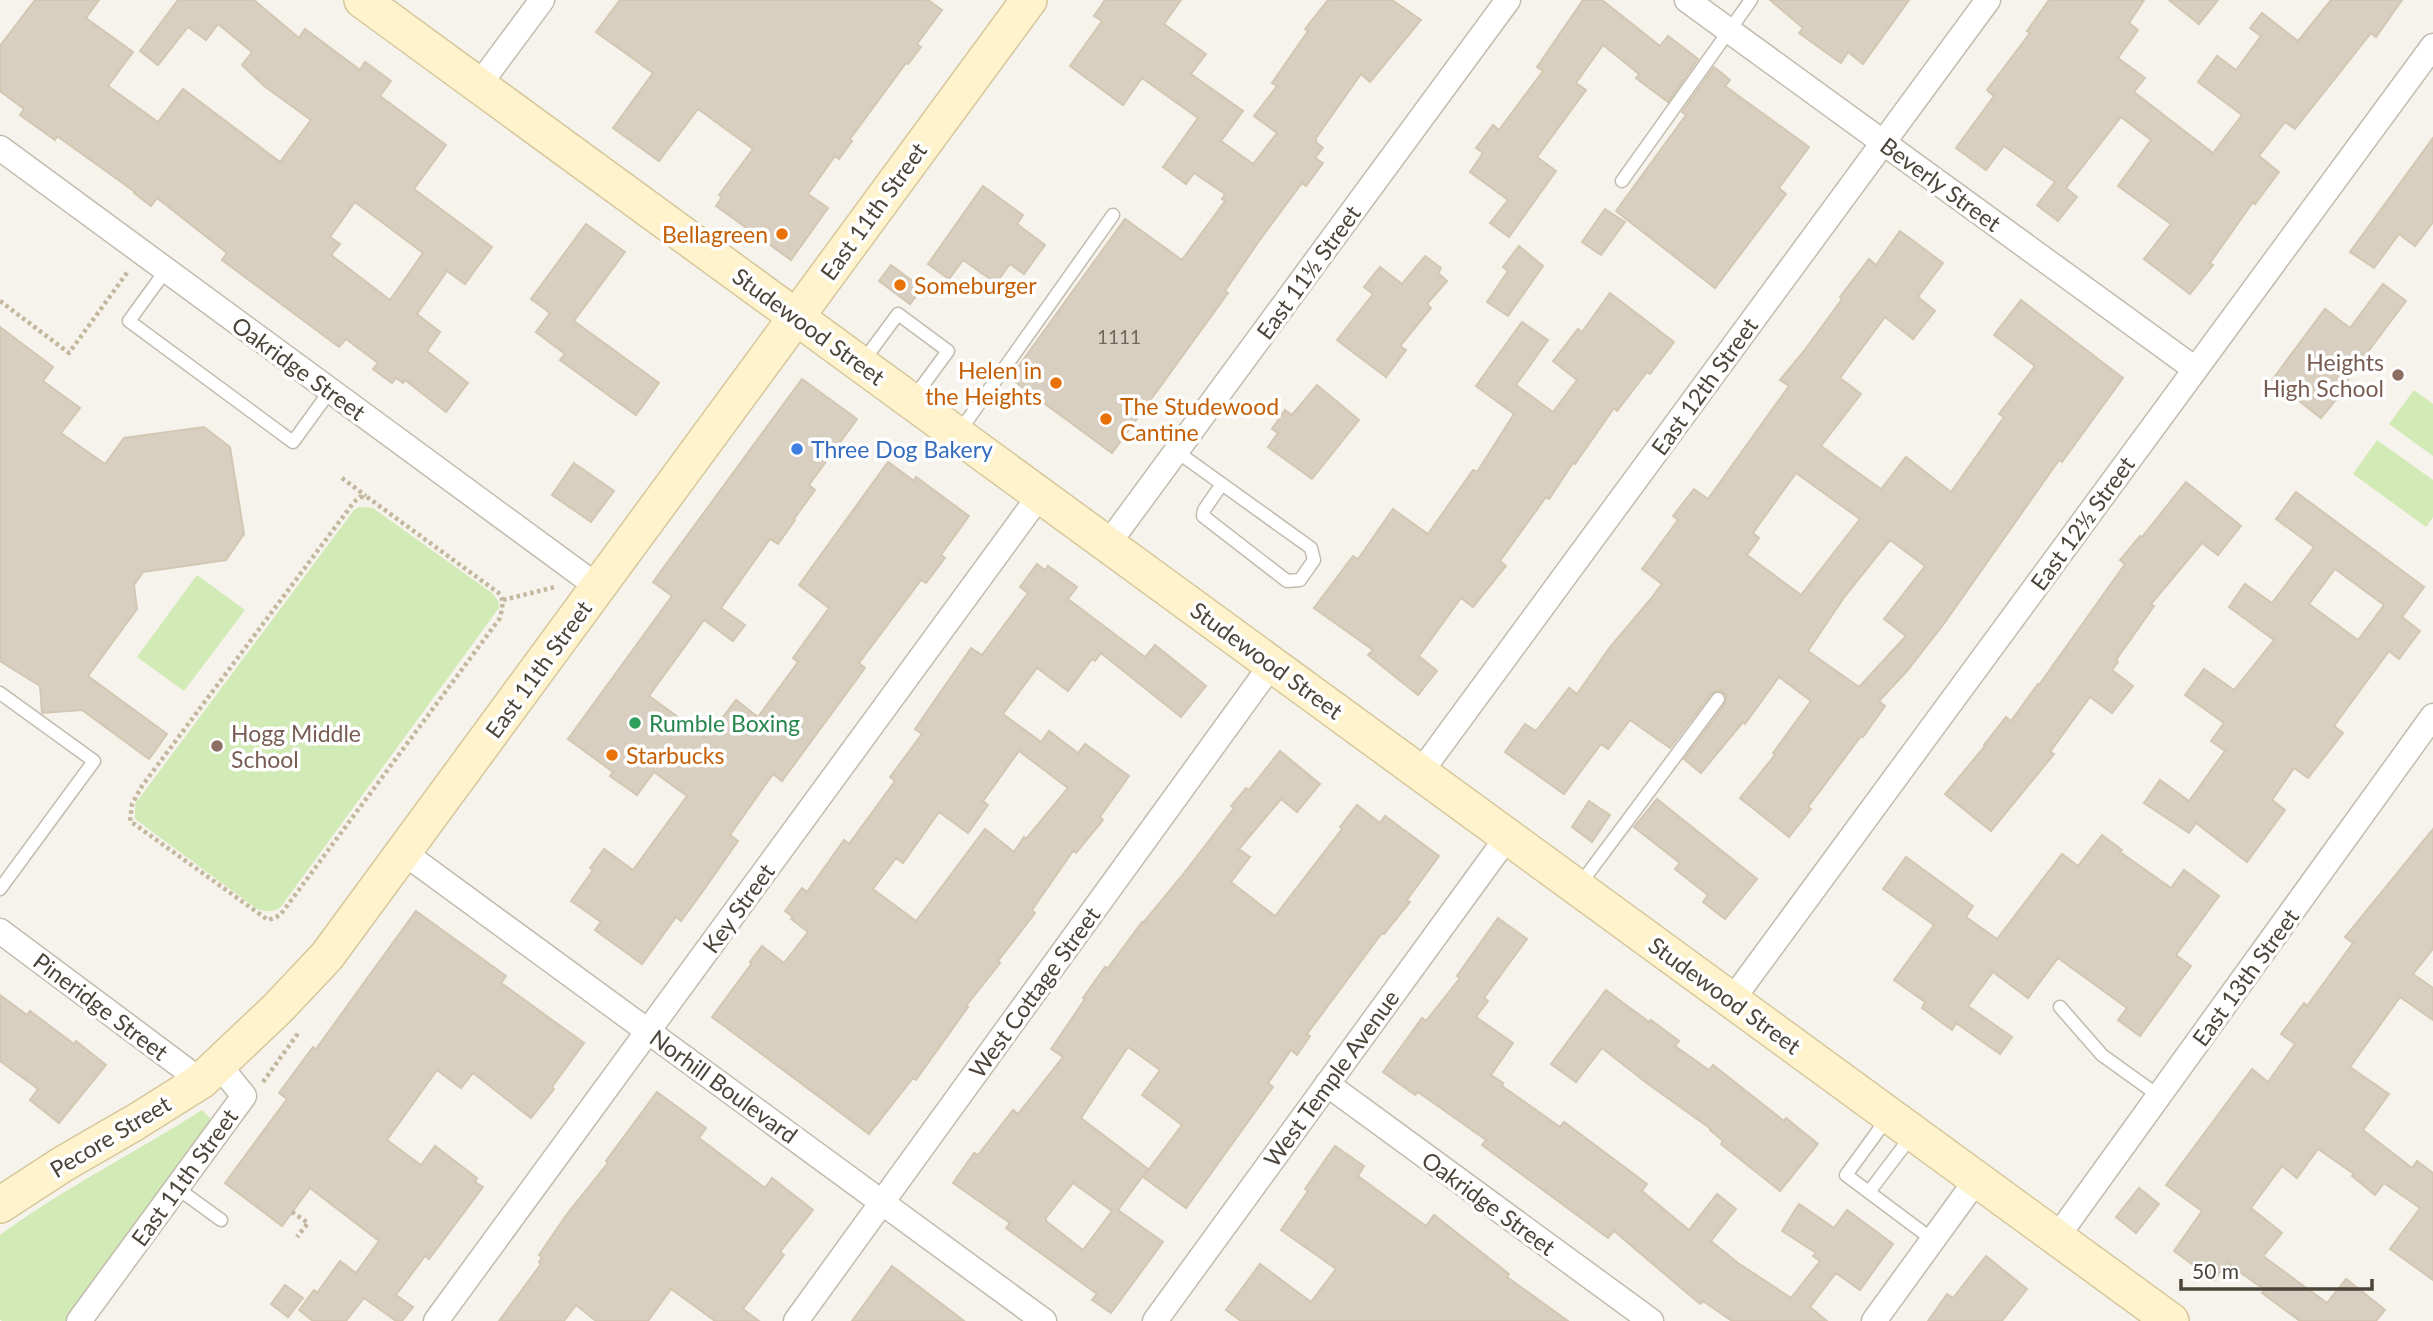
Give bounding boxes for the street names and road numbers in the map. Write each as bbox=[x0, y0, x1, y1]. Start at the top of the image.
street label: Beverly Street bbox=[1875, 131, 2007, 237]
street label: East 11th Street bbox=[814, 136, 933, 285]
street label: East 11½ Street bbox=[1250, 199, 1366, 344]
street label: Studewood Street bbox=[727, 261, 891, 391]
street label: Oakridge Street bbox=[227, 310, 372, 426]
street label: East 12th Street bbox=[1645, 311, 1764, 460]
street label: East 12½ Street bbox=[2024, 450, 2140, 595]
street label: East 11th Street bbox=[479, 594, 598, 743]
street label: Studewood Street bbox=[1185, 595, 1349, 725]
street label: Key Street bbox=[696, 857, 780, 958]
street label: West Cottage Street bbox=[963, 901, 1106, 1083]
street label: East 13th Street bbox=[2186, 902, 2305, 1051]
street label: Studewood Street bbox=[1643, 930, 1807, 1060]
street label: Pineridge Street bbox=[28, 946, 174, 1066]
street label: West Temple Avenue bbox=[1257, 984, 1405, 1172]
street label: Norhill Boulevard bbox=[645, 1023, 803, 1149]
street label: Pecore Street bbox=[45, 1089, 176, 1183]
street label: East 11th Street bbox=[125, 1102, 244, 1251]
street label: Oakridge Street bbox=[1417, 1145, 1562, 1261]

